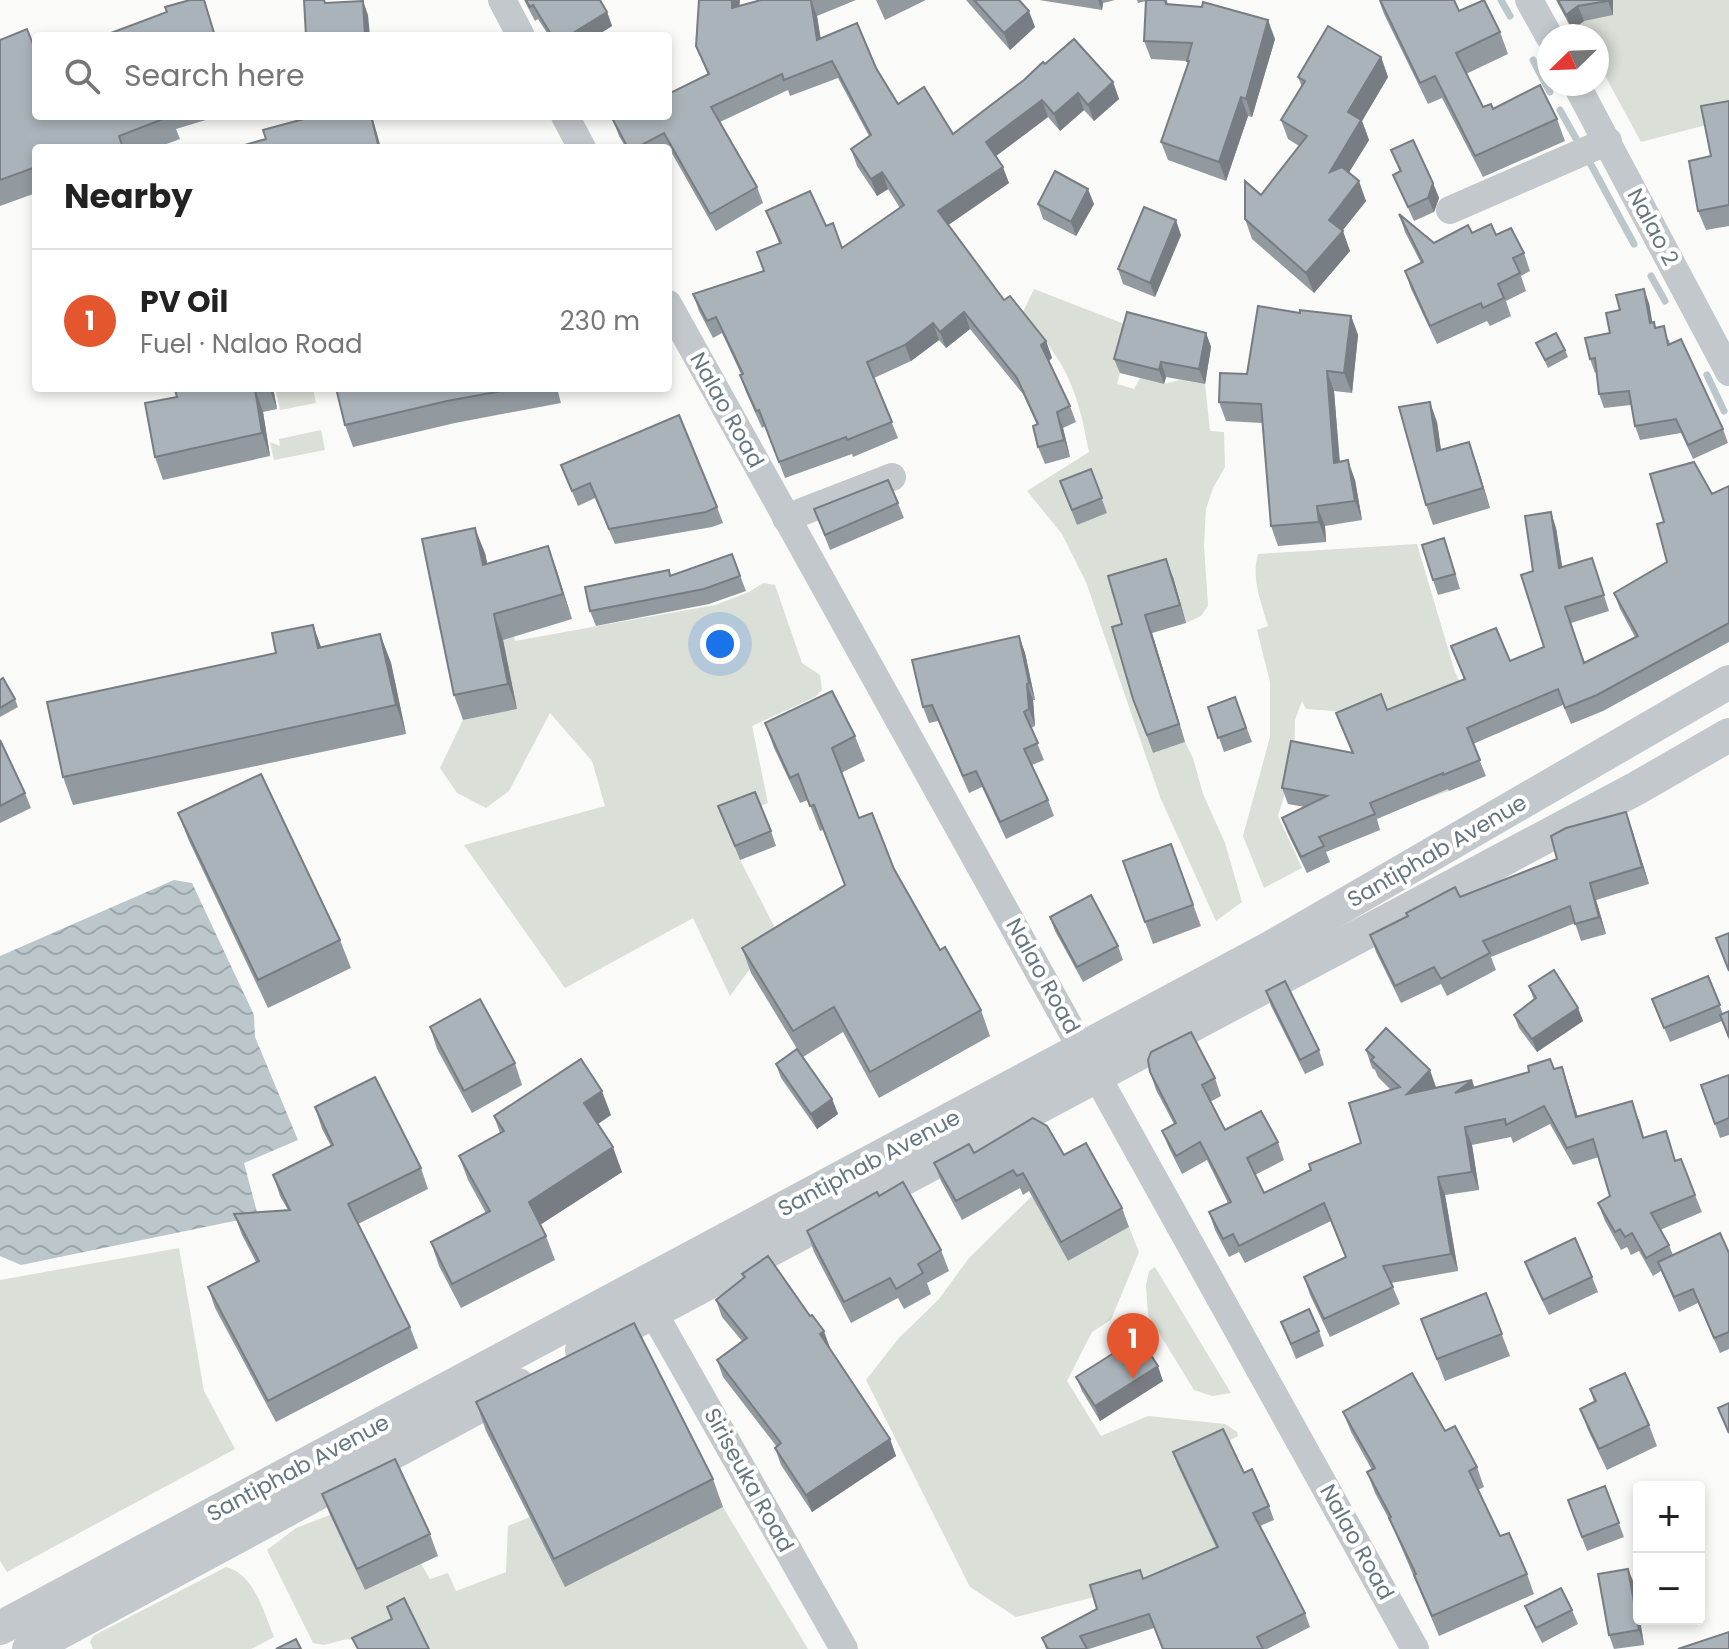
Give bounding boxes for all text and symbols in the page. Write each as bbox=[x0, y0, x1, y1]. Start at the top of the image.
north arrow bbox=[1537, 24, 1609, 96]
search box bbox=[32, 32, 672, 120]
icon: search bbox=[60, 54, 104, 98]
text: Search here bbox=[124, 54, 305, 97]
text: Nearby bbox=[64, 172, 193, 220]
street label: Nalao 2 bbox=[1620, 183, 1686, 271]
text: PV Oil bbox=[140, 280, 228, 323]
text: 1 bbox=[85, 303, 95, 339]
text: 230 m bbox=[560, 303, 640, 339]
text: Fuel · Nalao Road bbox=[140, 326, 363, 362]
street label: Nalao Road bbox=[682, 347, 772, 473]
your location bbox=[700, 624, 740, 664]
street label: Santiphab Avenue bbox=[1342, 787, 1532, 915]
street label: Nalao Road bbox=[998, 913, 1088, 1039]
street label: Santiphab Avenue bbox=[772, 1102, 966, 1224]
pin: 1 bbox=[1107, 1313, 1159, 1379]
street label: Siriseuka Road bbox=[697, 1402, 801, 1558]
street label: Santiphab Avenue bbox=[201, 1407, 395, 1529]
street label: Nalao Road bbox=[1312, 1479, 1402, 1605]
map controls bbox=[1633, 1481, 1705, 1625]
button: + bbox=[1633, 1481, 1705, 1553]
button: − bbox=[1633, 1553, 1705, 1625]

